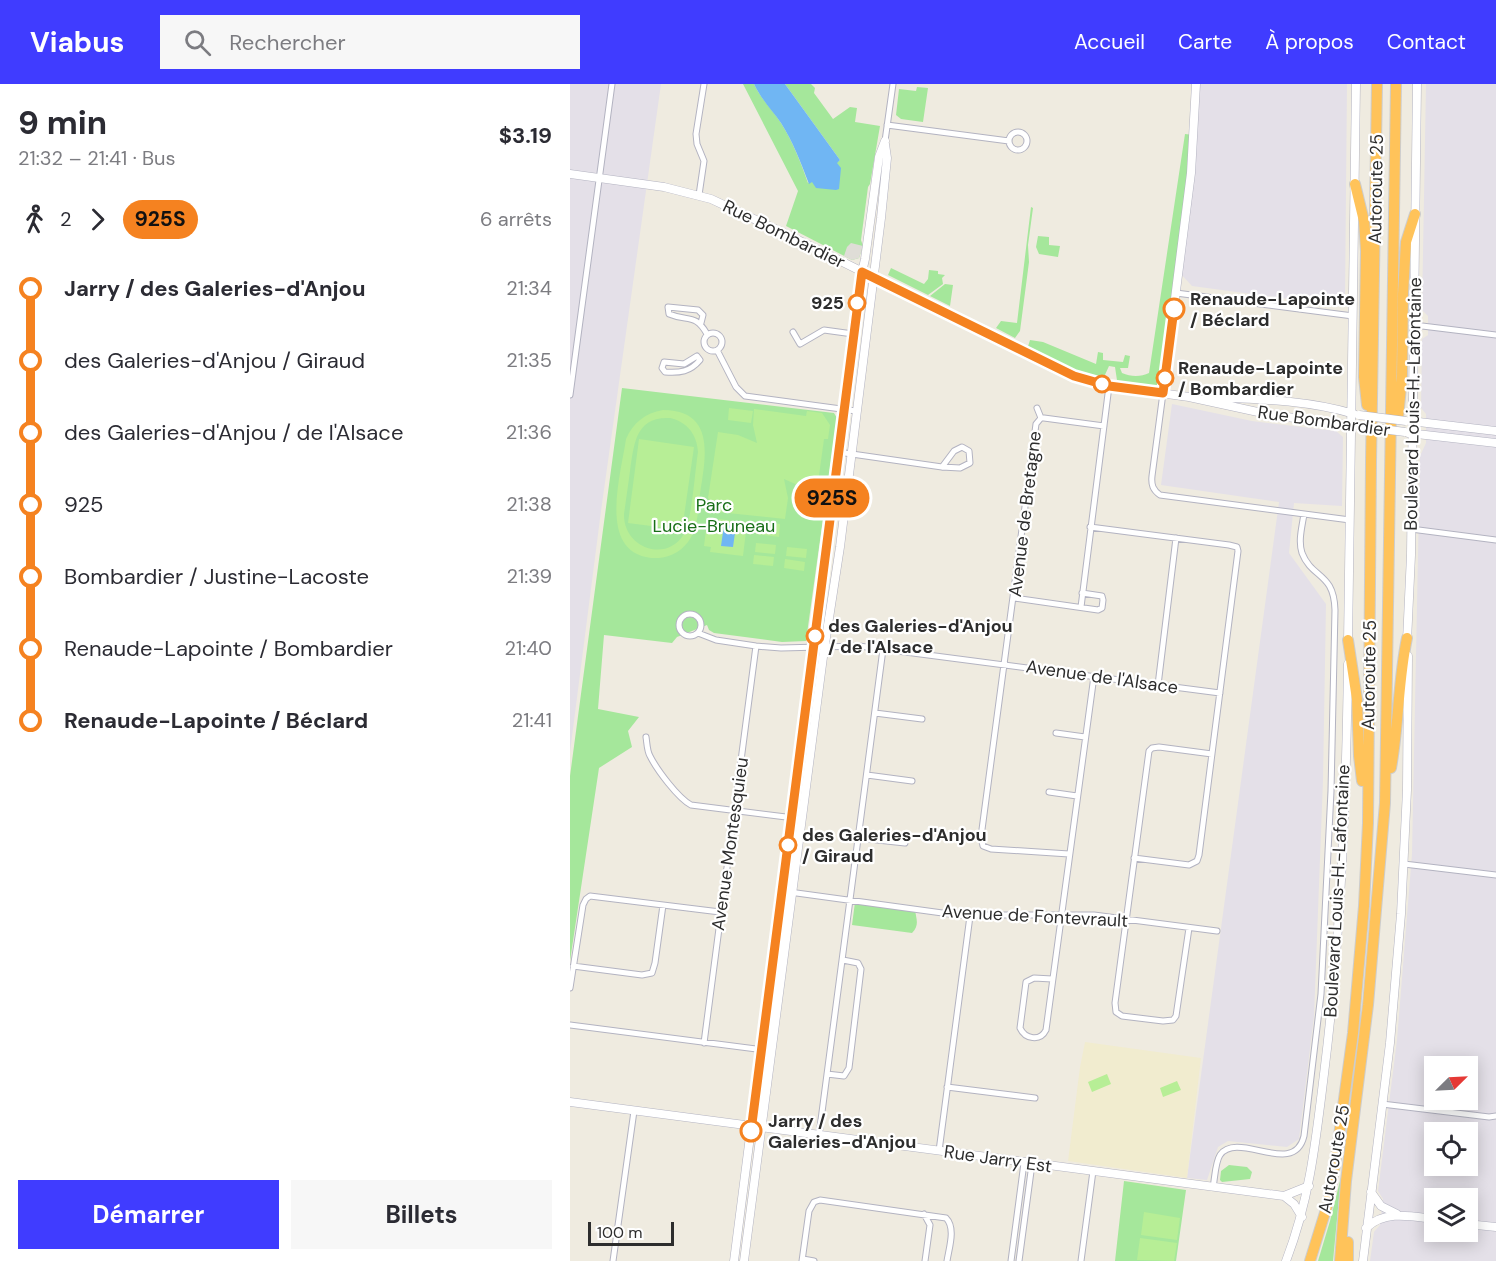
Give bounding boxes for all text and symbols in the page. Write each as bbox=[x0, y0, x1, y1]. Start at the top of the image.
search box bbox=[160, 15, 580, 69]
text: Viabus bbox=[30, 24, 124, 61]
icon: search bbox=[181, 26, 214, 59]
text: Rechercher bbox=[229, 28, 346, 57]
text: Accueil bbox=[1074, 28, 1145, 56]
text: Carte bbox=[1178, 28, 1232, 56]
text: À propos bbox=[1265, 28, 1354, 56]
text: Contact bbox=[1387, 28, 1466, 56]
text: 9 min bbox=[18, 101, 107, 144]
text: $3.19 bbox=[499, 121, 552, 150]
street label: Autoroute 25 bbox=[1363, 134, 1389, 244]
text: 21:32 – 21:41 · Bus bbox=[18, 145, 176, 171]
street label: Rue Bombardier bbox=[719, 194, 850, 274]
icon: walk bbox=[18, 203, 51, 236]
icon: forward bbox=[81, 203, 114, 236]
text: 925S bbox=[135, 205, 186, 233]
text: 2 bbox=[60, 206, 72, 232]
text: 6 arrêts bbox=[480, 206, 552, 232]
text: Jarry / des Galeries-d'Anjou bbox=[64, 274, 366, 303]
text: 21:34 bbox=[506, 275, 552, 301]
street label: Boulevard Louis-H.-Lafontaine bbox=[1399, 277, 1427, 531]
place label: Renaude-Lapointe / Béclard bbox=[1190, 287, 1355, 332]
place label: 925 bbox=[811, 291, 844, 315]
marker: 925 bbox=[848, 294, 866, 312]
marker: Renaude-Lapointe / Béclard bbox=[1163, 298, 1185, 320]
text: des Galeries-d'Anjou / Giraud bbox=[64, 346, 365, 375]
text: 21:35 bbox=[506, 347, 552, 373]
place label: Renaude-Lapointe / Bombardier bbox=[1178, 356, 1343, 401]
marker: Renaude-Lapointe / Bombardier bbox=[1156, 369, 1174, 387]
unlabelled marker bbox=[1093, 375, 1111, 393]
street label: Rue Bombardier bbox=[1256, 400, 1392, 442]
text: des Galeries-d'Anjou / de l'Alsace bbox=[64, 418, 403, 447]
text: 21:36 bbox=[506, 419, 552, 445]
street label: Avenue de Bretagne bbox=[1003, 430, 1047, 598]
line badge: 925S bbox=[790, 478, 874, 518]
text: 925S bbox=[806, 484, 858, 512]
text: 925 bbox=[64, 490, 104, 519]
text: 21:38 bbox=[506, 491, 552, 517]
park label: Parc Lucie-Bruneau bbox=[653, 493, 775, 538]
text: Bombardier / Justine-Lacoste bbox=[64, 562, 369, 591]
text: 21:39 bbox=[506, 563, 552, 589]
place label: des Galeries-d'Anjou / de l'Alsace bbox=[828, 614, 1013, 659]
street label: Autoroute 25 bbox=[1356, 620, 1382, 730]
marker: des Galeries-d'Anjou / de l'Alsace bbox=[806, 627, 824, 645]
text: Renaude-Lapointe / Bombardier bbox=[64, 634, 393, 663]
text: 21:40 bbox=[504, 635, 552, 661]
street label: Avenue de l'Alsace bbox=[1024, 654, 1180, 700]
text: Renaude-Lapointe / Béclard bbox=[64, 706, 368, 735]
text: 21:41 bbox=[512, 707, 552, 733]
street label: Avenue Montesquieu bbox=[706, 756, 754, 932]
street label: Boulevard Louis-H.-Lafontaine bbox=[1318, 764, 1356, 1018]
place label: des Galeries-d'Anjou / Giraud bbox=[802, 823, 987, 868]
marker: des Galeries-d'Anjou / Giraud bbox=[779, 836, 797, 854]
street label: Avenue de Fontevrault bbox=[941, 899, 1129, 933]
north arrow bbox=[1424, 1056, 1478, 1110]
map controls bbox=[1424, 1056, 1478, 1242]
street label: Autoroute 25 bbox=[1313, 1103, 1355, 1215]
place label: Jarry / des Galeries-d'Anjou bbox=[768, 1109, 916, 1154]
marker: Jarry / des Galeries-d'Anjou bbox=[740, 1120, 762, 1142]
button: locate bbox=[1424, 1122, 1478, 1176]
street label: Rue Jarry Est bbox=[942, 1140, 1054, 1178]
button: Démarrer bbox=[18, 1180, 279, 1249]
button: Billets bbox=[291, 1180, 552, 1249]
button: layers bbox=[1424, 1188, 1478, 1242]
scale bar bbox=[588, 1219, 674, 1246]
text: 100 m bbox=[597, 1222, 642, 1243]

